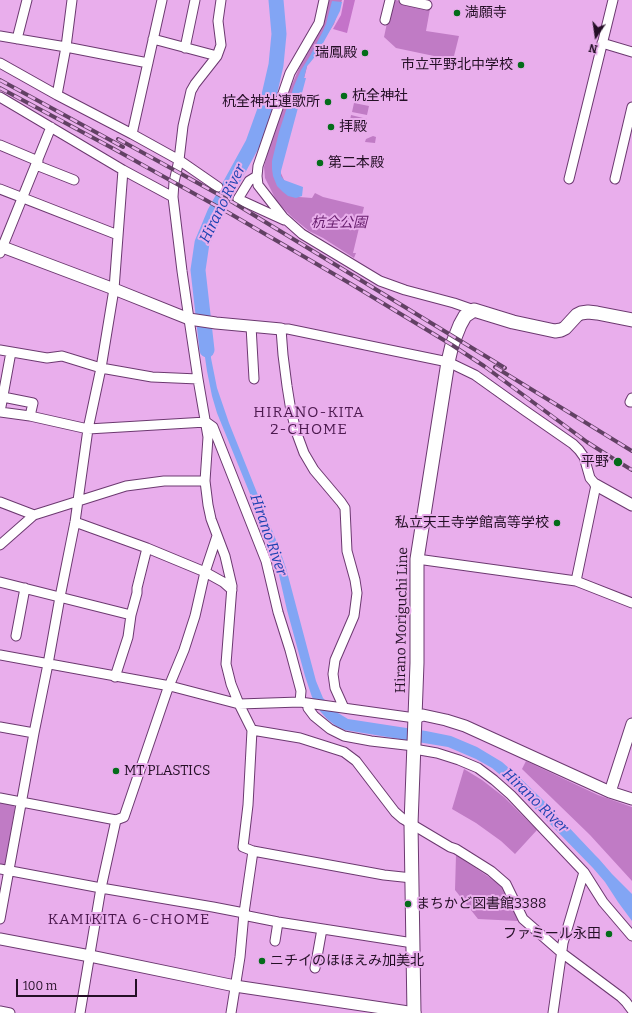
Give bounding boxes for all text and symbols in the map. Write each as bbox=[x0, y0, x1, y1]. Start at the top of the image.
place label: 満願寺 bbox=[465, 5, 507, 21]
marker: 満願寺 bbox=[452, 8, 462, 18]
north arrow bbox=[576, 16, 616, 56]
text: N bbox=[588, 41, 599, 55]
place label: 瑞鳳殿 bbox=[315, 45, 357, 61]
marker: 瑞鳳殿 bbox=[360, 48, 370, 58]
place label: 市立平野北中学校 bbox=[401, 57, 513, 73]
marker: 市立平野北中学校 bbox=[516, 60, 526, 70]
place label: 杭全神社 bbox=[352, 88, 408, 104]
marker: 杭全神社 bbox=[339, 91, 349, 101]
place label: 杭全神社連歌所 bbox=[222, 94, 320, 110]
marker: 杭全神社連歌所 bbox=[323, 97, 333, 107]
place label: 拝殿 bbox=[339, 119, 367, 135]
marker: 拝殿 bbox=[326, 122, 336, 132]
place label: 第二本殿 bbox=[328, 155, 384, 171]
marker: 第二本殿 bbox=[315, 158, 325, 168]
water label: Hirano River bbox=[196, 162, 250, 246]
park label: 杭全公園 bbox=[311, 215, 367, 231]
district label: HIRANO-KITA 2-CHOME bbox=[253, 404, 365, 439]
place label: 平野 bbox=[581, 454, 609, 470]
marker: 平野 bbox=[612, 456, 624, 468]
water label: Hirano River bbox=[246, 492, 290, 578]
place label: 私立天王寺学館高等学校 bbox=[395, 515, 549, 531]
marker: 私立天王寺学館高等学校 bbox=[552, 518, 562, 528]
street label: Hirano Moriguchi Line bbox=[392, 547, 412, 693]
place label: MT PLASTICS bbox=[124, 763, 210, 779]
water label: Hirano River bbox=[498, 765, 572, 837]
marker: MT PLASTICS bbox=[111, 766, 121, 776]
place label: まちかど図書館3388 bbox=[416, 896, 547, 912]
marker: まちかど図書館3388 bbox=[403, 899, 413, 909]
district label: KAMIKITA 6-CHOME bbox=[48, 911, 210, 929]
place label: ファミール永田 bbox=[503, 926, 601, 942]
marker: ファミール永田 bbox=[604, 929, 614, 939]
place label: ニチイのほほえみ加美北 bbox=[270, 953, 424, 969]
marker: ニチイのほほえみ加美北 bbox=[257, 956, 267, 966]
scale bar bbox=[18, 971, 139, 997]
text: 100 m bbox=[23, 979, 57, 993]

